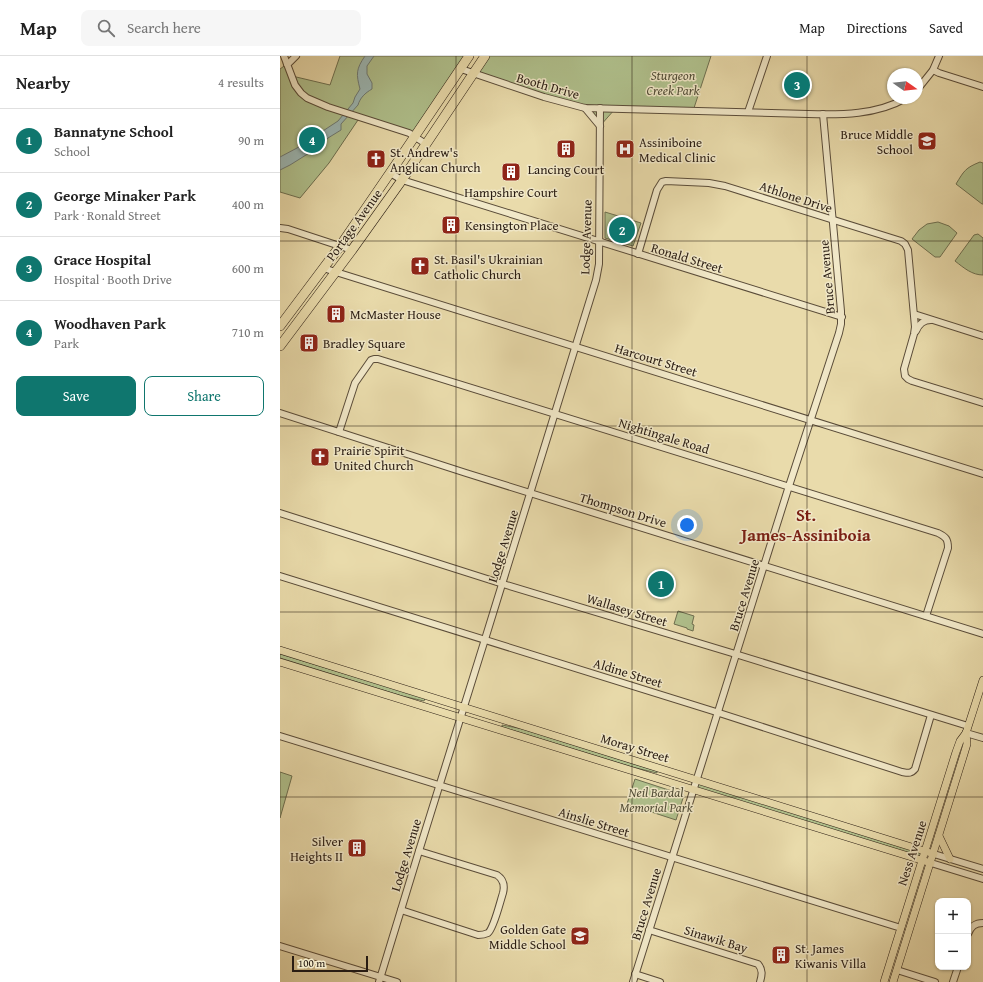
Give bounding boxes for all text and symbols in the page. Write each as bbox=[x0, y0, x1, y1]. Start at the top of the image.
search box bbox=[81, 10, 361, 46]
text: Map bbox=[20, 14, 57, 42]
icon: search bbox=[95, 17, 117, 39]
text: Search here bbox=[127, 17, 201, 38]
text: Map bbox=[799, 18, 825, 38]
text: Directions bbox=[847, 18, 907, 38]
text: Saved bbox=[929, 18, 963, 38]
park label: Sturgeon Creek Park bbox=[646, 66, 700, 100]
street label: Booth Drive bbox=[514, 68, 582, 104]
north arrow bbox=[887, 68, 923, 104]
text: Nearby bbox=[16, 70, 70, 95]
pin: 3 bbox=[784, 70, 810, 100]
text: 4 results bbox=[218, 73, 264, 92]
text: Bannatyne School bbox=[54, 121, 173, 142]
pin: 4 bbox=[299, 125, 325, 155]
place label: Bruce Middle School bbox=[841, 125, 913, 159]
school or university icon: Bruce Middle School bbox=[916, 130, 938, 152]
text: 1 bbox=[26, 131, 32, 150]
text: 90 m bbox=[238, 131, 264, 150]
place label: Assiniboine Medical Clinic bbox=[639, 133, 716, 167]
building icon: Lancing Court bbox=[555, 138, 577, 160]
hospital icon: Assiniboine Medical Clinic bbox=[614, 138, 636, 160]
text: School bbox=[54, 142, 90, 161]
place label: St. Andrew's Anglican Church bbox=[390, 143, 481, 177]
church icon: St. Andrew's Anglican Church bbox=[365, 148, 387, 170]
place label: Lancing Court bbox=[528, 160, 605, 179]
building icon: Hampshire Court bbox=[500, 161, 522, 183]
street label: Athlone Drive bbox=[757, 176, 835, 218]
place label: Hampshire Court bbox=[464, 183, 558, 202]
text: George Minaker Park bbox=[54, 185, 196, 206]
street label: Portage Avenue bbox=[321, 185, 387, 265]
text: 2 bbox=[26, 195, 32, 214]
text: 400 m bbox=[232, 195, 264, 214]
street label: Lodge Avenue bbox=[575, 199, 597, 275]
text: Park · Ronald Street bbox=[54, 206, 161, 225]
building icon: Kensington Place bbox=[440, 214, 462, 236]
pin: 2 bbox=[609, 215, 635, 245]
place label: Kensington Place bbox=[465, 216, 559, 235]
street label: Ronald Street bbox=[649, 238, 726, 278]
street label: Bruce Avenue bbox=[814, 239, 840, 315]
text: Grace Hospital bbox=[54, 249, 151, 270]
place label: St. Basil's Ukrainian Catholic Church bbox=[434, 250, 544, 284]
church icon: St. Basil's Ukrainian Catholic Church bbox=[409, 255, 431, 277]
text: 3 bbox=[26, 259, 32, 278]
text: 600 m bbox=[232, 259, 264, 278]
text: Hospital · Booth Drive bbox=[54, 270, 172, 289]
building icon: McMaster House bbox=[325, 303, 347, 325]
place label: McMaster House bbox=[350, 305, 441, 324]
text: Woodhaven Park bbox=[54, 313, 166, 334]
text: 4 bbox=[26, 323, 32, 342]
text: 710 m bbox=[232, 323, 264, 342]
building icon: Bradley Square bbox=[298, 332, 320, 354]
text: Park bbox=[54, 334, 79, 353]
place label: Bradley Square bbox=[323, 334, 405, 353]
street label: Harcourt Street bbox=[613, 338, 700, 382]
button: Save bbox=[16, 376, 136, 416]
button: Share bbox=[144, 376, 264, 416]
street label: Nightingale Road bbox=[616, 413, 712, 459]
place label: Prairie Spirit United Church bbox=[334, 441, 414, 475]
church icon: Prairie Spirit United Church bbox=[309, 446, 331, 468]
street label: Thompson Drive bbox=[577, 488, 669, 532]
district label: St. James-Assiniboia bbox=[738, 502, 871, 547]
street label: Lodge Avenue bbox=[483, 507, 523, 585]
your location bbox=[677, 515, 697, 535]
street label: Bruce Avenue bbox=[724, 557, 764, 633]
pin: 1 bbox=[648, 569, 674, 599]
street label: Wallasey Street bbox=[584, 589, 670, 631]
street label: Aldine Street bbox=[591, 653, 665, 693]
street label: Moray Street bbox=[598, 729, 672, 768]
park label: Neil Bardal Memorial Park bbox=[619, 783, 693, 817]
street label: Ainslie Street bbox=[556, 802, 632, 842]
street label: Lodge Avenue bbox=[386, 816, 426, 894]
street label: Ness Avenue bbox=[892, 818, 932, 888]
place label: Silver Heights II bbox=[290, 832, 344, 866]
building icon: Silver Heights II bbox=[346, 837, 368, 859]
street label: Bruce Avenue bbox=[626, 866, 666, 942]
map controls bbox=[935, 898, 971, 970]
button: + bbox=[935, 898, 971, 934]
place label: Golden Gate Middle School bbox=[489, 920, 566, 954]
street label: Sinawik Bay bbox=[682, 920, 751, 958]
school or university icon: Golden Gate Middle School bbox=[569, 925, 591, 947]
button: − bbox=[935, 934, 971, 970]
place label: St. James Kiwanis Villa bbox=[795, 939, 867, 973]
building icon: St. James Kiwanis Villa bbox=[770, 944, 792, 966]
scale bar bbox=[292, 954, 368, 973]
text: 100 m bbox=[298, 955, 325, 971]

